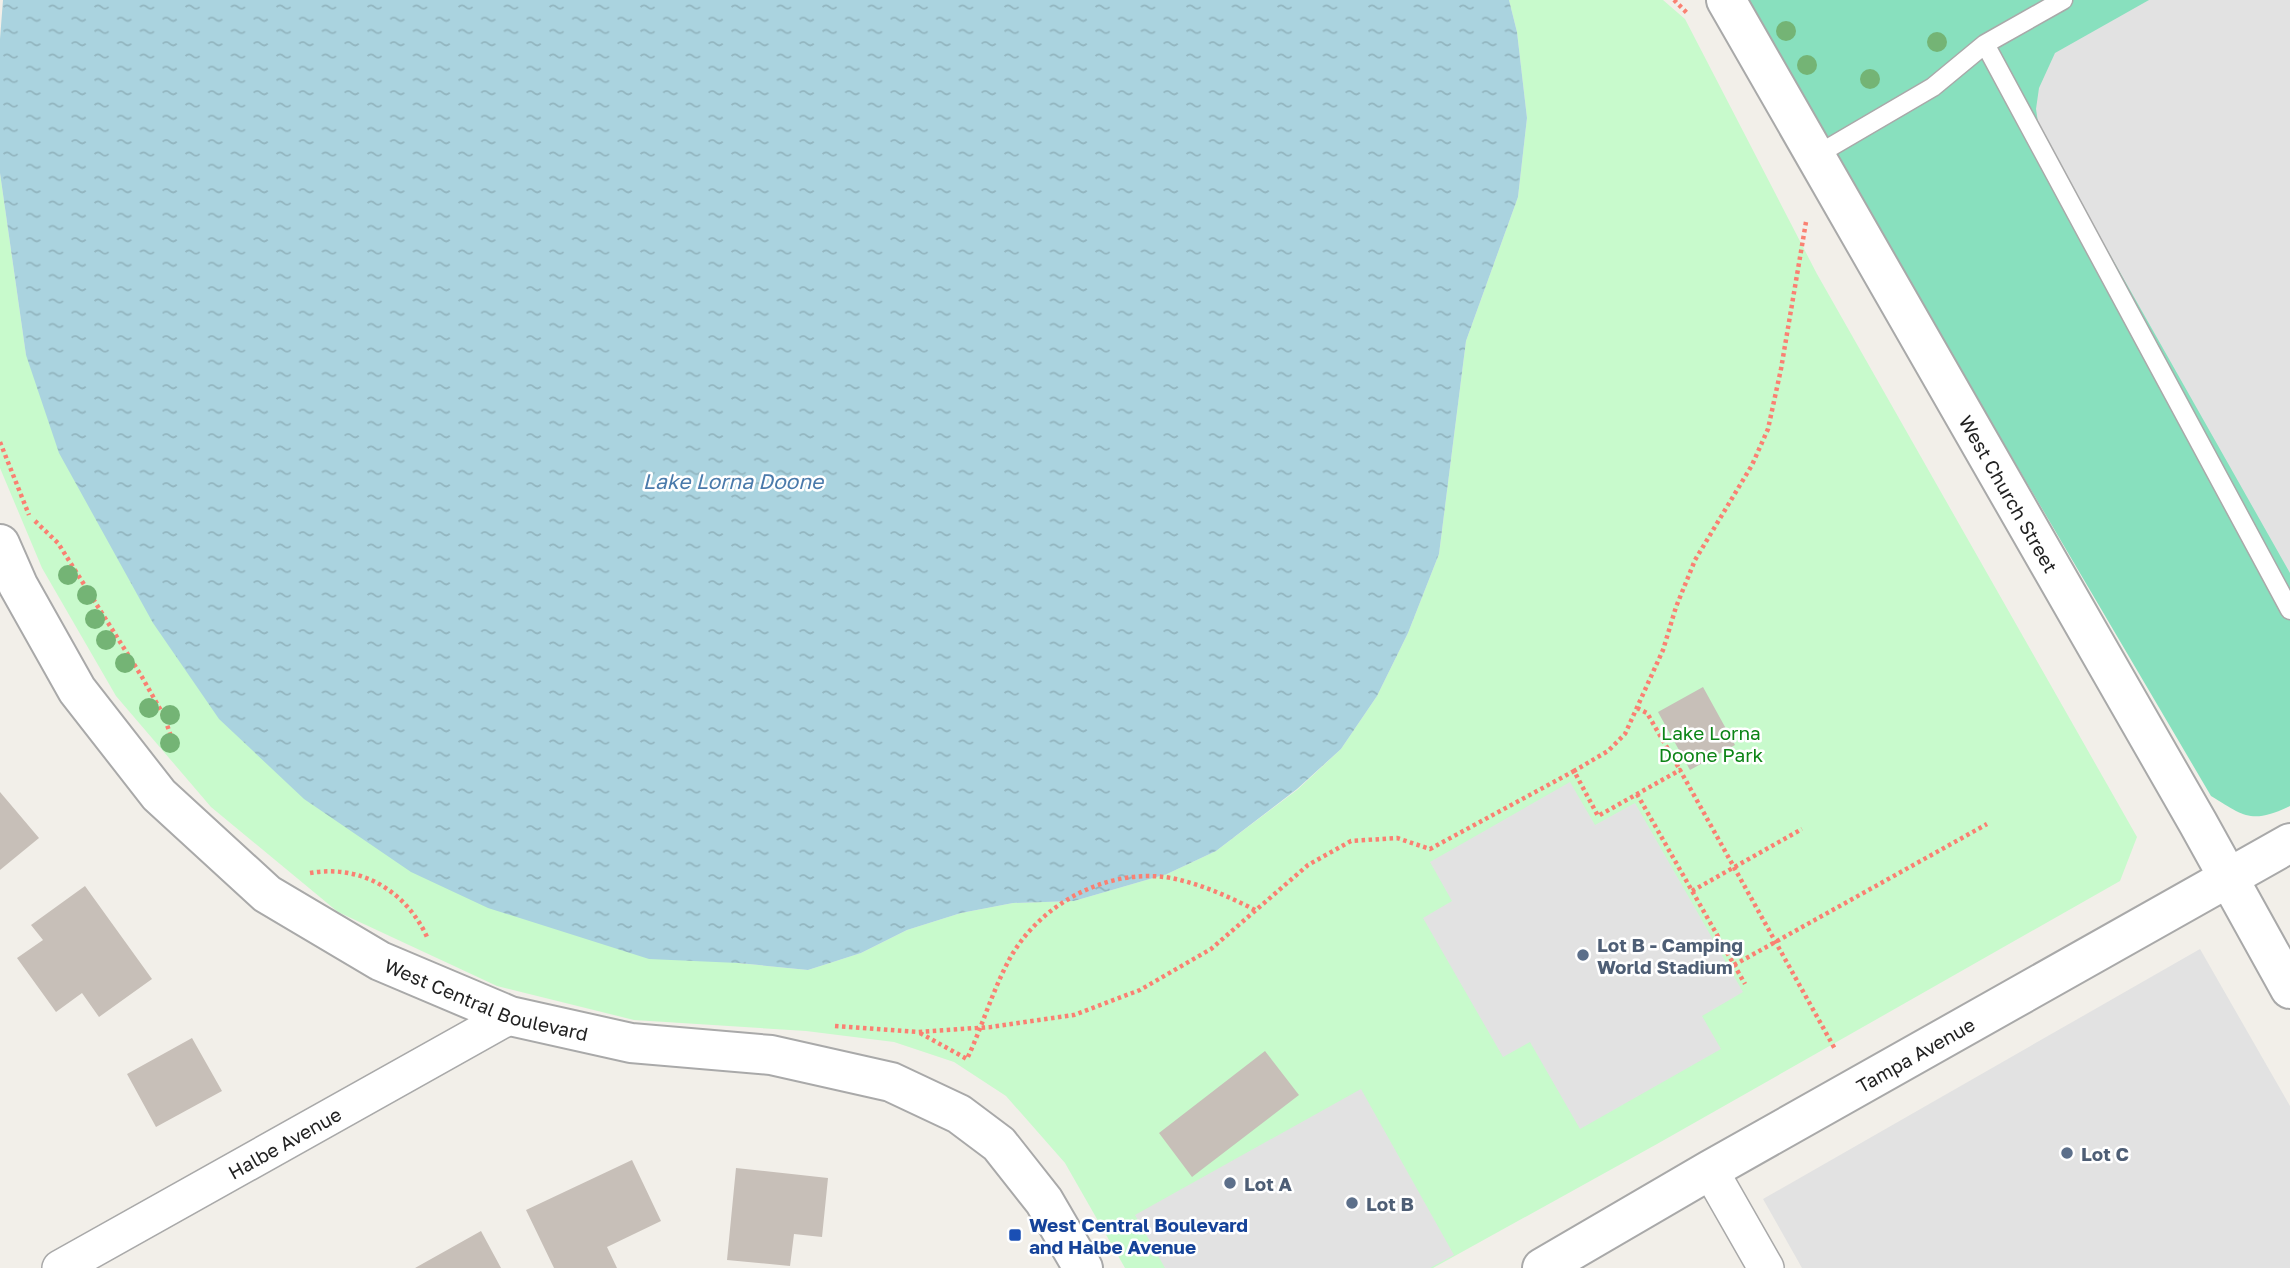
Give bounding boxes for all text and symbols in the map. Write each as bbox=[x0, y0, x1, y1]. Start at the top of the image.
street label: West Church Street bbox=[1955, 411, 2063, 576]
water label: Lake Lorna Doone bbox=[643, 468, 825, 494]
park label: Lake Lorna Doone Park bbox=[1659, 721, 1764, 766]
place label: Lot B - Camping World Stadium bbox=[1597, 933, 1743, 978]
marker: Lot B - Camping World Stadium bbox=[1575, 947, 1591, 963]
street label: West Central Boulevard bbox=[381, 953, 591, 1045]
street label: Tampa Avenue bbox=[1852, 1012, 1978, 1097]
street label: Halbe Avenue bbox=[224, 1102, 345, 1183]
place label: Lot C bbox=[2081, 1142, 2129, 1165]
marker: Lot C bbox=[2059, 1145, 2075, 1161]
place label: Lot A bbox=[1244, 1172, 1292, 1195]
marker: Lot A bbox=[1222, 1175, 1238, 1191]
place label: Lot B bbox=[1366, 1192, 1414, 1215]
marker: Lot B bbox=[1344, 1195, 1360, 1211]
place label: West Central Boulevard and Halbe Avenue bbox=[1029, 1213, 1248, 1258]
marker: West Central Boulevard and Halbe Avenue bbox=[1007, 1227, 1023, 1243]

